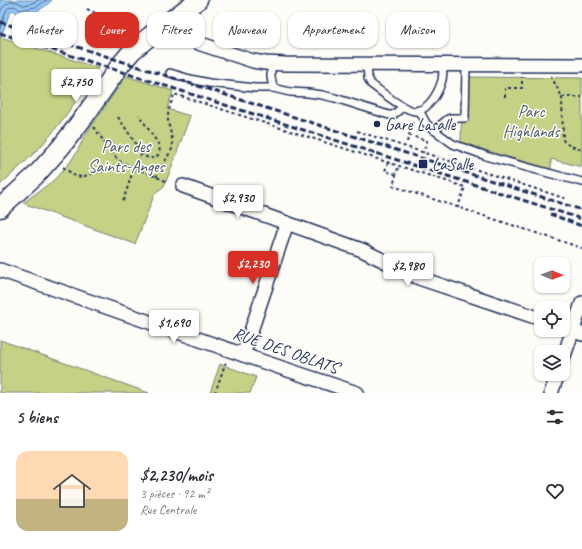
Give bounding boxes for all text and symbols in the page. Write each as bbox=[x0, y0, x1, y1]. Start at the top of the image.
chip: Acheter bbox=[12, 12, 77, 48]
chip: Louer bbox=[85, 12, 139, 48]
chip: Filtres bbox=[147, 12, 205, 48]
chip: Nouveau bbox=[213, 12, 280, 48]
chip: Appartement bbox=[288, 12, 378, 48]
chip: Maison bbox=[386, 12, 449, 48]
pin: $2,750 bbox=[43, 69, 109, 103]
text: $2,750 bbox=[60, 74, 92, 90]
park label: Parc Highlands bbox=[503, 101, 561, 142]
place label: Gare Lasalle bbox=[385, 114, 457, 135]
marker: Gare Lasalle bbox=[372, 119, 382, 129]
park label: Parc des Saints-Anges bbox=[88, 136, 167, 177]
place label: LaSalle bbox=[432, 154, 474, 175]
marker: LaSalle bbox=[417, 158, 429, 170]
pin: $2,930 bbox=[205, 185, 271, 219]
text: $2,930 bbox=[222, 190, 254, 206]
pin: $2,230 bbox=[220, 251, 286, 285]
pin: $2,980 bbox=[375, 253, 441, 287]
text: $2,230 bbox=[237, 256, 269, 272]
north arrow bbox=[534, 257, 570, 293]
map controls bbox=[534, 257, 570, 381]
text: $2,980 bbox=[392, 258, 424, 274]
button: locate bbox=[534, 301, 570, 337]
pin: $1,690 bbox=[141, 310, 207, 344]
text: $1,690 bbox=[158, 315, 190, 331]
street label: RUE DES OBLATS bbox=[230, 323, 345, 379]
button: layers bbox=[534, 345, 570, 381]
icon: filters bbox=[544, 406, 566, 428]
text: 5 biens bbox=[16, 407, 58, 428]
text: $2,230/mois bbox=[140, 465, 213, 486]
icon: home bbox=[48, 467, 96, 515]
icon: heart bbox=[544, 480, 566, 502]
text: 3 pièces · 92 m² bbox=[140, 486, 209, 502]
text: Rue Centrale bbox=[140, 502, 196, 518]

